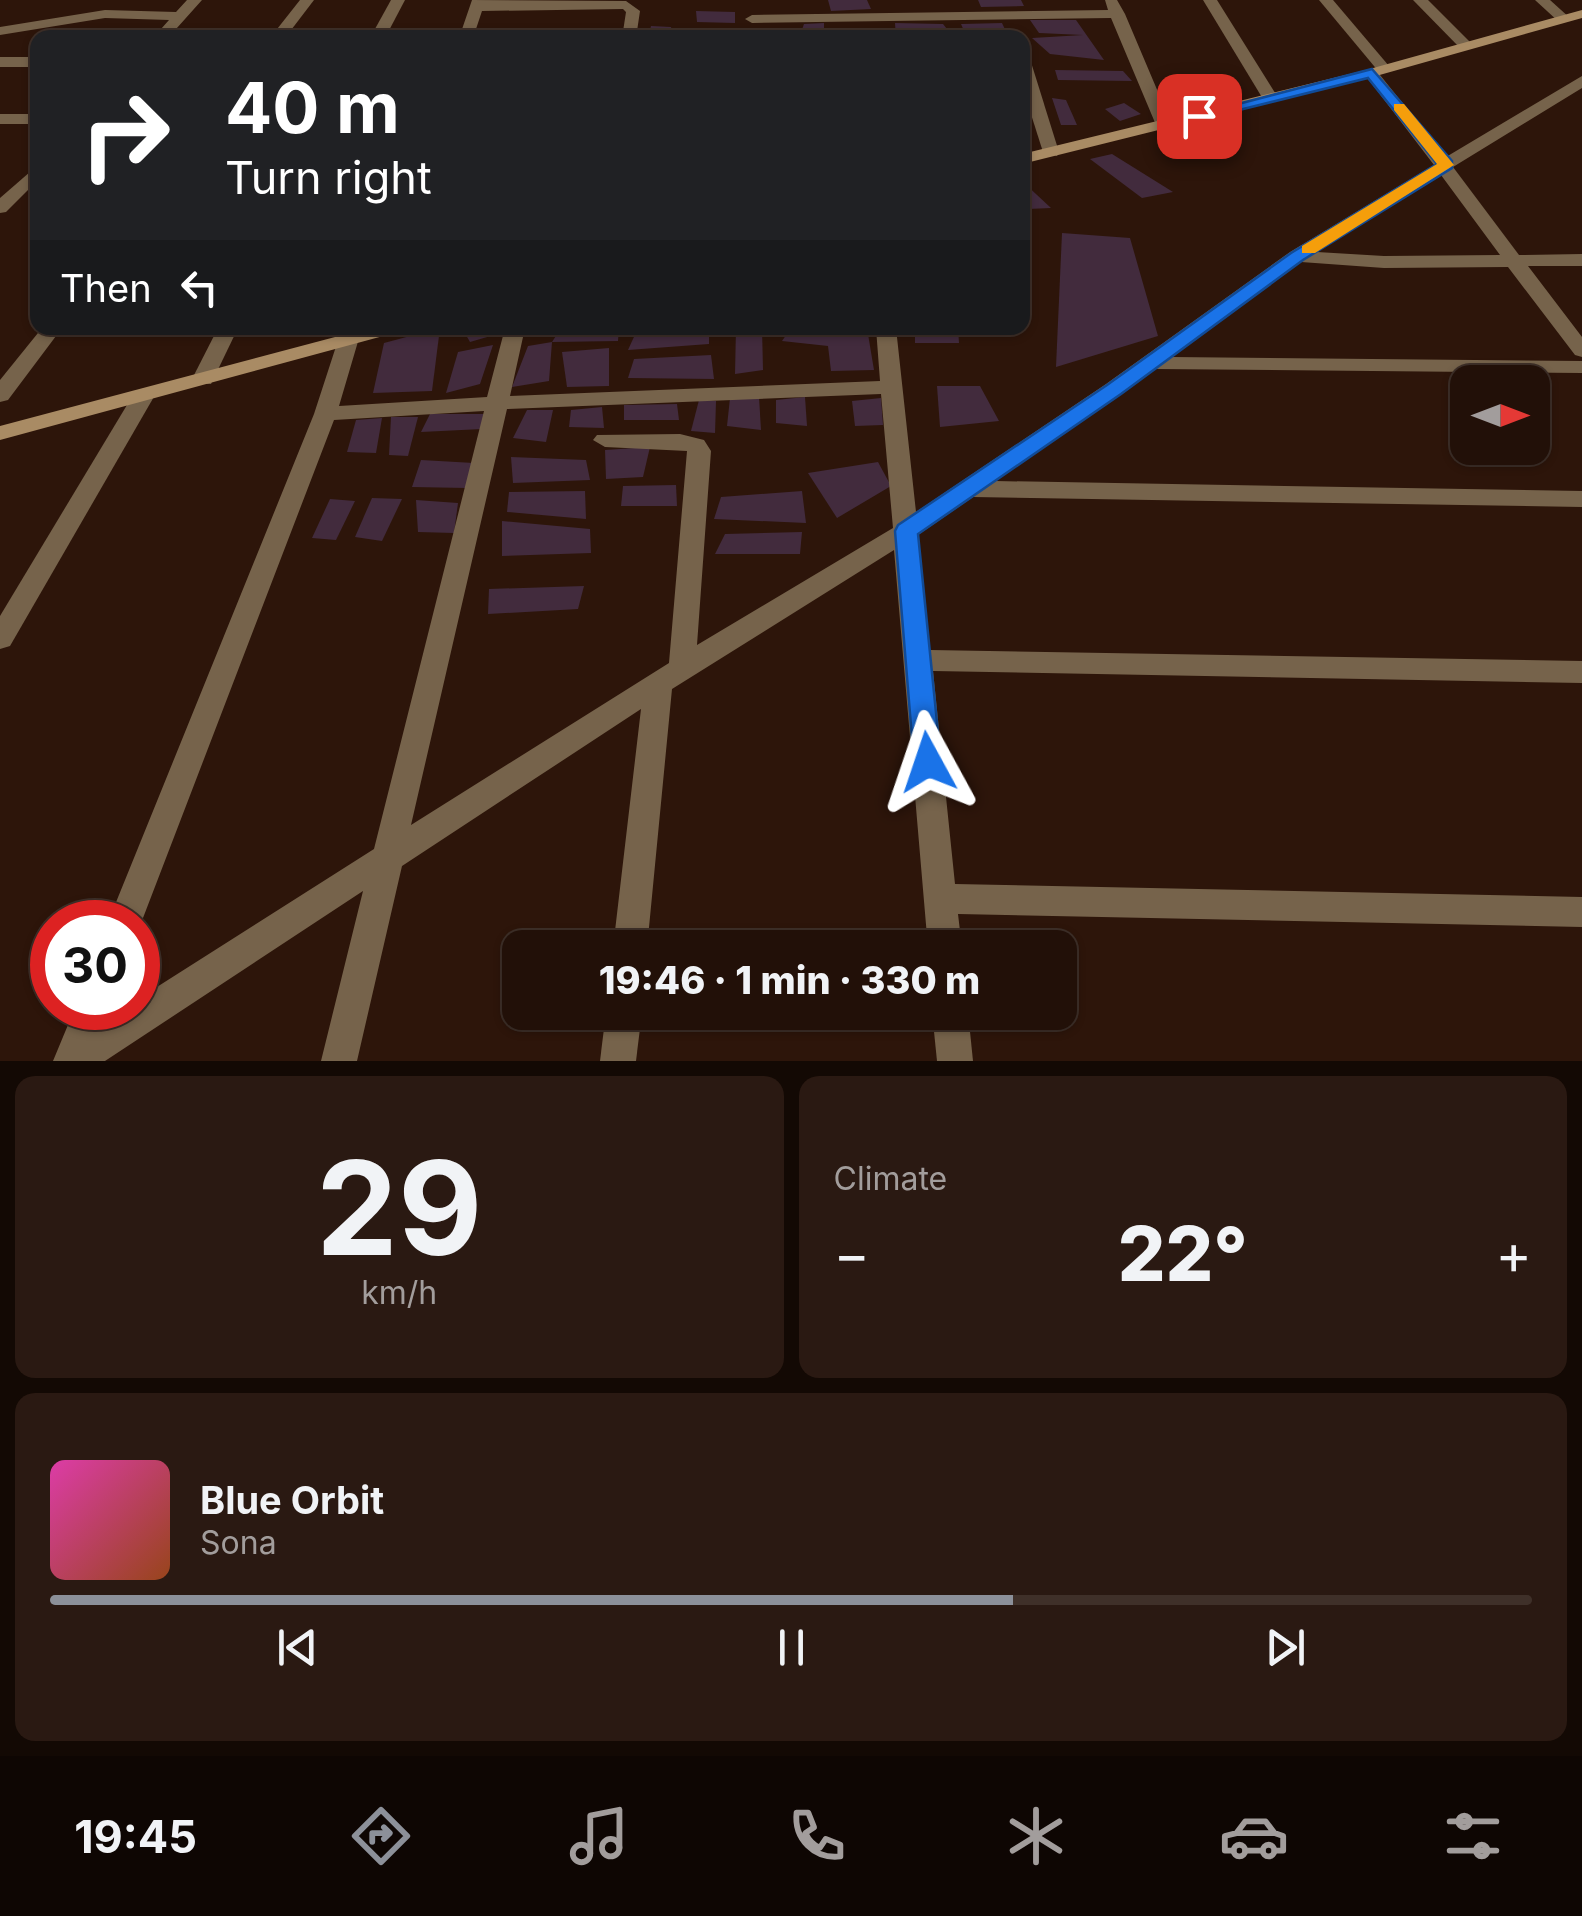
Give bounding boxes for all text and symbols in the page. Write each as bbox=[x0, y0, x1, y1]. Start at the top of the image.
text: 40 m bbox=[225, 65, 400, 150]
icon: right bbox=[60, 70, 190, 200]
pin bbox=[1157, 74, 1242, 159]
icon: arrive bbox=[1172, 89, 1227, 144]
text: Turn right bbox=[225, 150, 432, 205]
icon: left bbox=[172, 260, 227, 315]
text: Then bbox=[60, 265, 152, 311]
north arrow bbox=[1450, 365, 1550, 465]
map controls bbox=[1450, 365, 1550, 465]
position arrow bbox=[876, 710, 980, 814]
speed limit sign: 30 bbox=[30, 900, 160, 1030]
text: 19:46 · 1 min · 330 m bbox=[599, 957, 980, 1003]
text: 29 bbox=[316, 1129, 482, 1286]
text: Climate bbox=[834, 1159, 947, 1198]
text: 22° bbox=[1118, 1208, 1248, 1299]
text: − bbox=[834, 1221, 870, 1287]
text: + bbox=[1496, 1221, 1532, 1287]
text: km/h bbox=[361, 1273, 437, 1312]
text: Blue Orbit bbox=[200, 1477, 384, 1523]
text: Sona bbox=[200, 1523, 277, 1562]
icon: previous bbox=[270, 1620, 325, 1675]
icon: pause bbox=[764, 1620, 819, 1675]
icon: next bbox=[1258, 1620, 1313, 1675]
icon: directions bbox=[346, 1801, 416, 1871]
icon: music bbox=[564, 1801, 634, 1871]
icon: phone bbox=[782, 1801, 852, 1871]
icon: climate bbox=[1001, 1801, 1071, 1871]
icon: car bbox=[1219, 1801, 1289, 1871]
icon: filters bbox=[1438, 1801, 1508, 1871]
text: 19:45 bbox=[74, 1809, 197, 1864]

